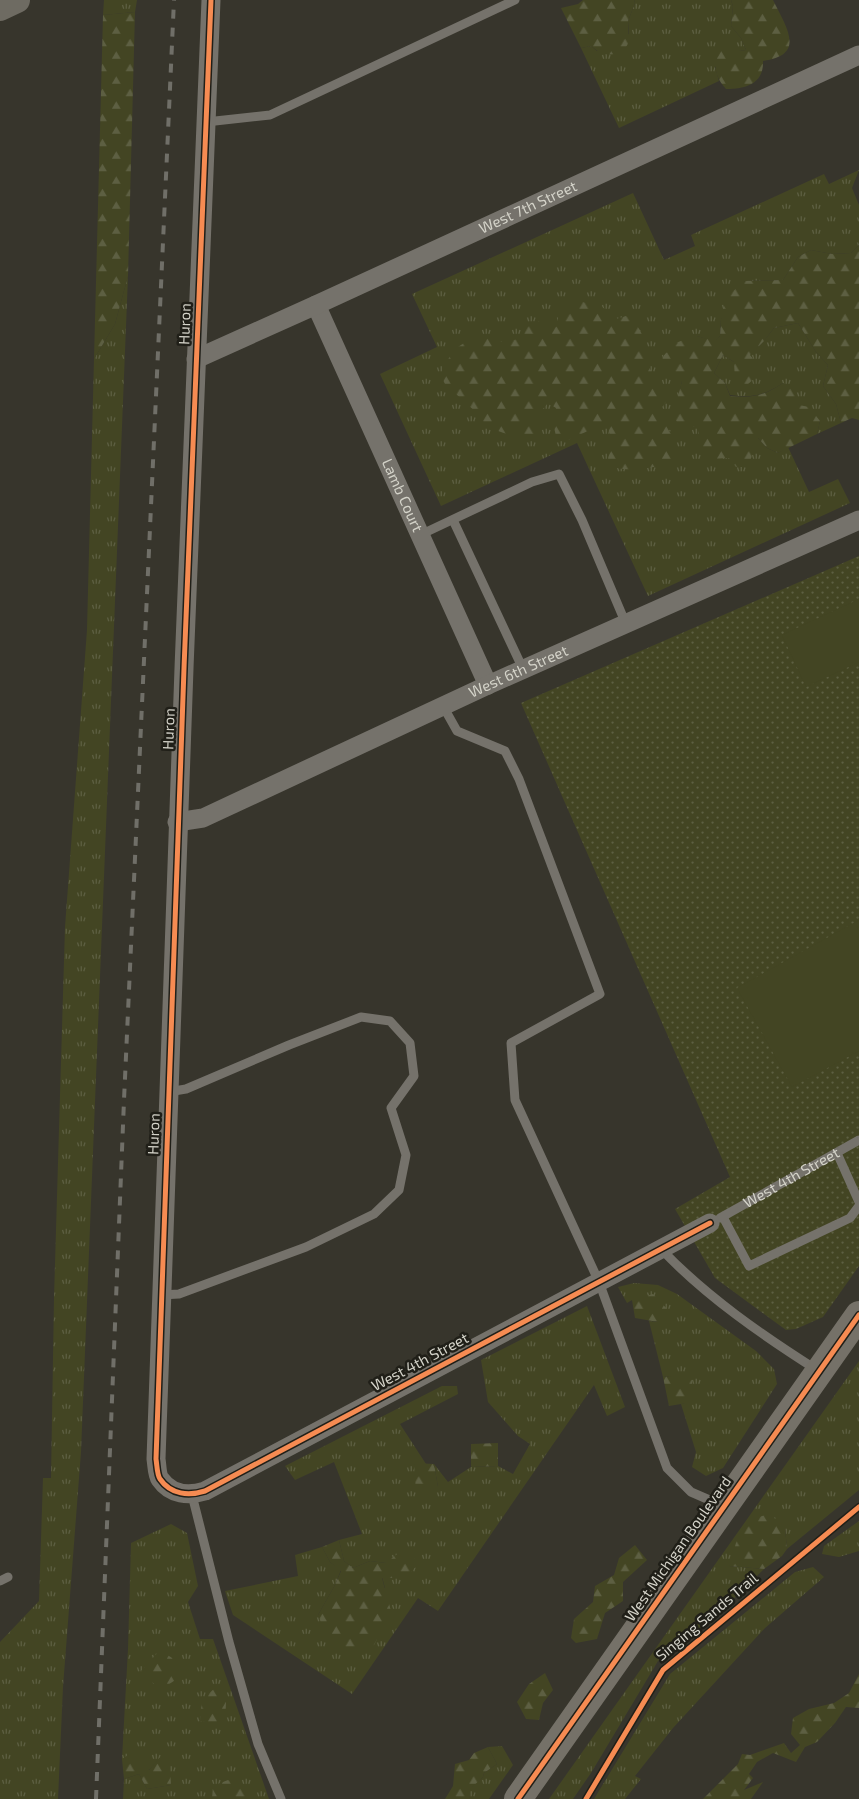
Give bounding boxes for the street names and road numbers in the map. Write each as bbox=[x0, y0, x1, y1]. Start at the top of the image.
street label: West 7th Street bbox=[476, 176, 580, 237]
street label: Huron bbox=[174, 303, 194, 345]
street label: Lamb Court bbox=[379, 456, 428, 535]
street label: West 6th Street bbox=[465, 641, 571, 701]
street label: Huron bbox=[158, 708, 178, 750]
street label: Huron bbox=[143, 1113, 163, 1155]
street label: West 4th Street bbox=[740, 1143, 843, 1211]
street label: West 4th Street bbox=[368, 1328, 471, 1394]
street label: West Michigan Boulevard bbox=[620, 1472, 734, 1625]
street label: Singing Sands Trail bbox=[652, 1568, 761, 1664]

